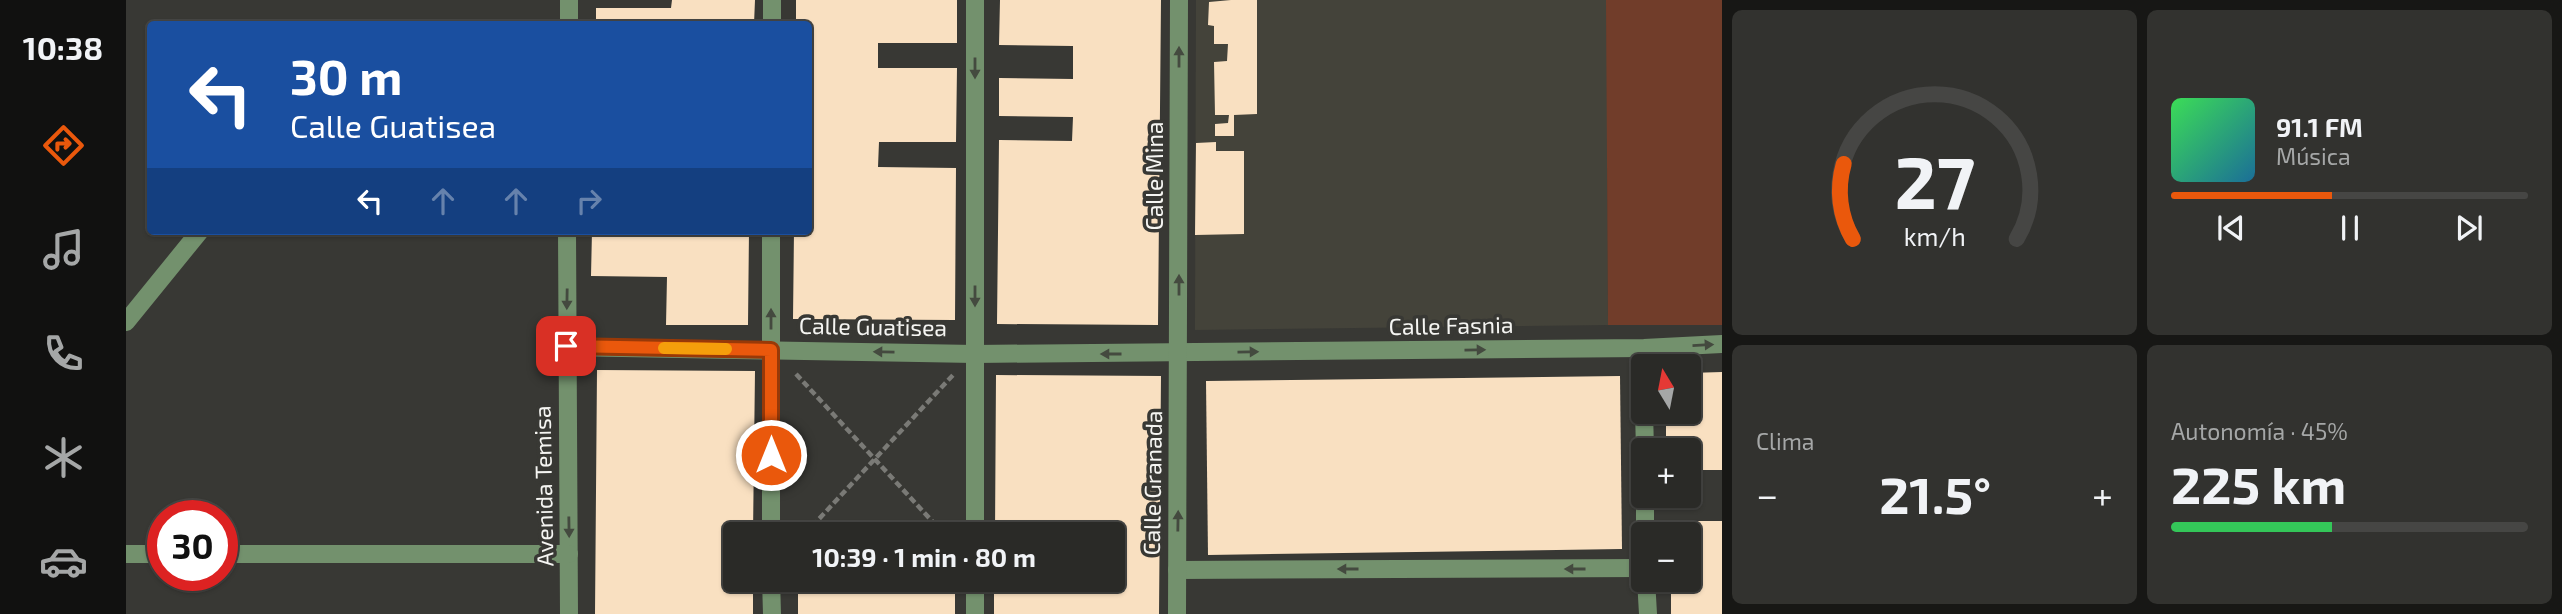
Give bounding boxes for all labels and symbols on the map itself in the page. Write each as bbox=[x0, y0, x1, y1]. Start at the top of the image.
one-way arrow bbox=[1173, 46, 1185, 68]
one-way arrow bbox=[969, 57, 981, 79]
street label: Calle Mina bbox=[1140, 122, 1168, 230]
one-way arrow bbox=[1173, 273, 1185, 295]
one-way arrow bbox=[969, 285, 981, 307]
one-way arrow bbox=[561, 288, 573, 310]
one-way arrow bbox=[765, 307, 777, 329]
street label: Calle Fasnia bbox=[1388, 310, 1514, 340]
street label: Calle Guatisea bbox=[799, 311, 947, 341]
pin bbox=[536, 316, 596, 376]
one-way arrow bbox=[1692, 340, 1714, 351]
one-way arrow bbox=[1464, 344, 1486, 356]
one-way arrow bbox=[873, 346, 895, 358]
one-way arrow bbox=[1237, 347, 1259, 358]
one-way arrow bbox=[1100, 348, 1122, 359]
north arrow bbox=[1631, 354, 1701, 424]
street label: Avenida Temisa bbox=[528, 405, 558, 567]
street label: Calle Granada bbox=[1137, 410, 1167, 556]
position arrow bbox=[734, 418, 808, 492]
speed limit sign: 30 bbox=[147, 500, 238, 591]
one-way arrow bbox=[1172, 510, 1183, 532]
one-way arrow bbox=[563, 516, 575, 538]
one-way arrow bbox=[1336, 563, 1358, 575]
one-way arrow bbox=[1564, 563, 1586, 575]

